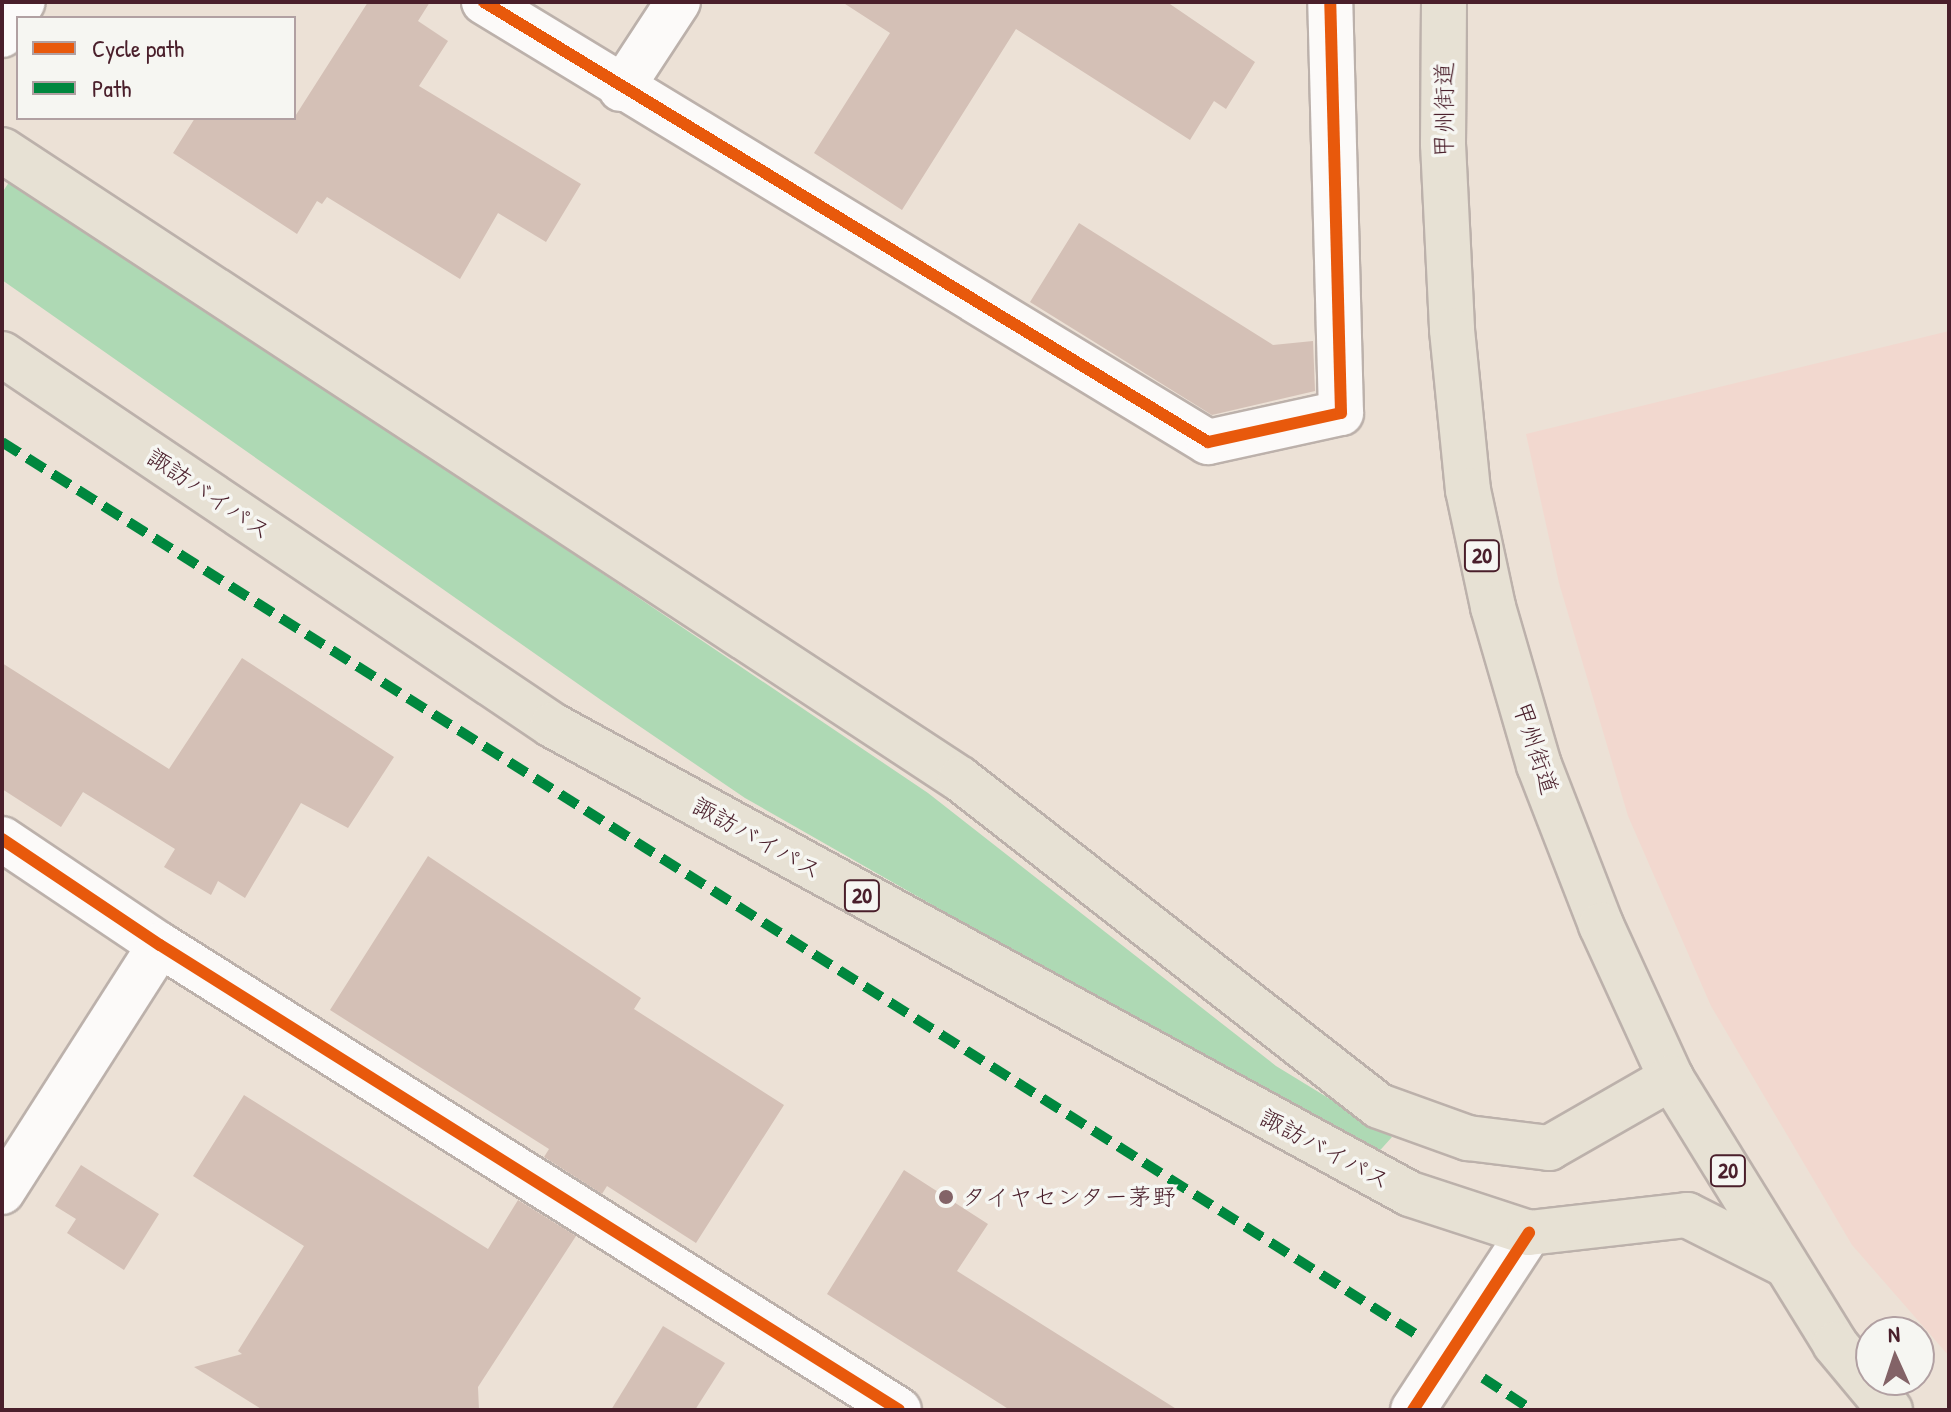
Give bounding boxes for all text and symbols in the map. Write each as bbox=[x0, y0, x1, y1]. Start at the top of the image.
legend bbox=[16, 16, 296, 120]
text: Cycle path bbox=[92, 32, 184, 64]
street label: 甲州街道 bbox=[1430, 62, 1458, 158]
text: Path bbox=[92, 72, 131, 104]
street label: 諏訪バイパス bbox=[141, 442, 277, 546]
road number: 20 bbox=[1462, 538, 1502, 574]
street label: 甲州街道 bbox=[1507, 698, 1565, 798]
street label: 諏訪バイパス bbox=[687, 790, 827, 886]
road number: 20 bbox=[842, 878, 882, 914]
street label: 諏訪バイパス bbox=[1255, 1102, 1395, 1196]
road number: 20 bbox=[1708, 1153, 1748, 1189]
place label: タイヤセンター茅野 bbox=[962, 1183, 1178, 1211]
marker: タイヤセンター茅野 bbox=[937, 1188, 955, 1206]
north arrow bbox=[1855, 1316, 1935, 1396]
text: N bbox=[1887, 1319, 1900, 1349]

